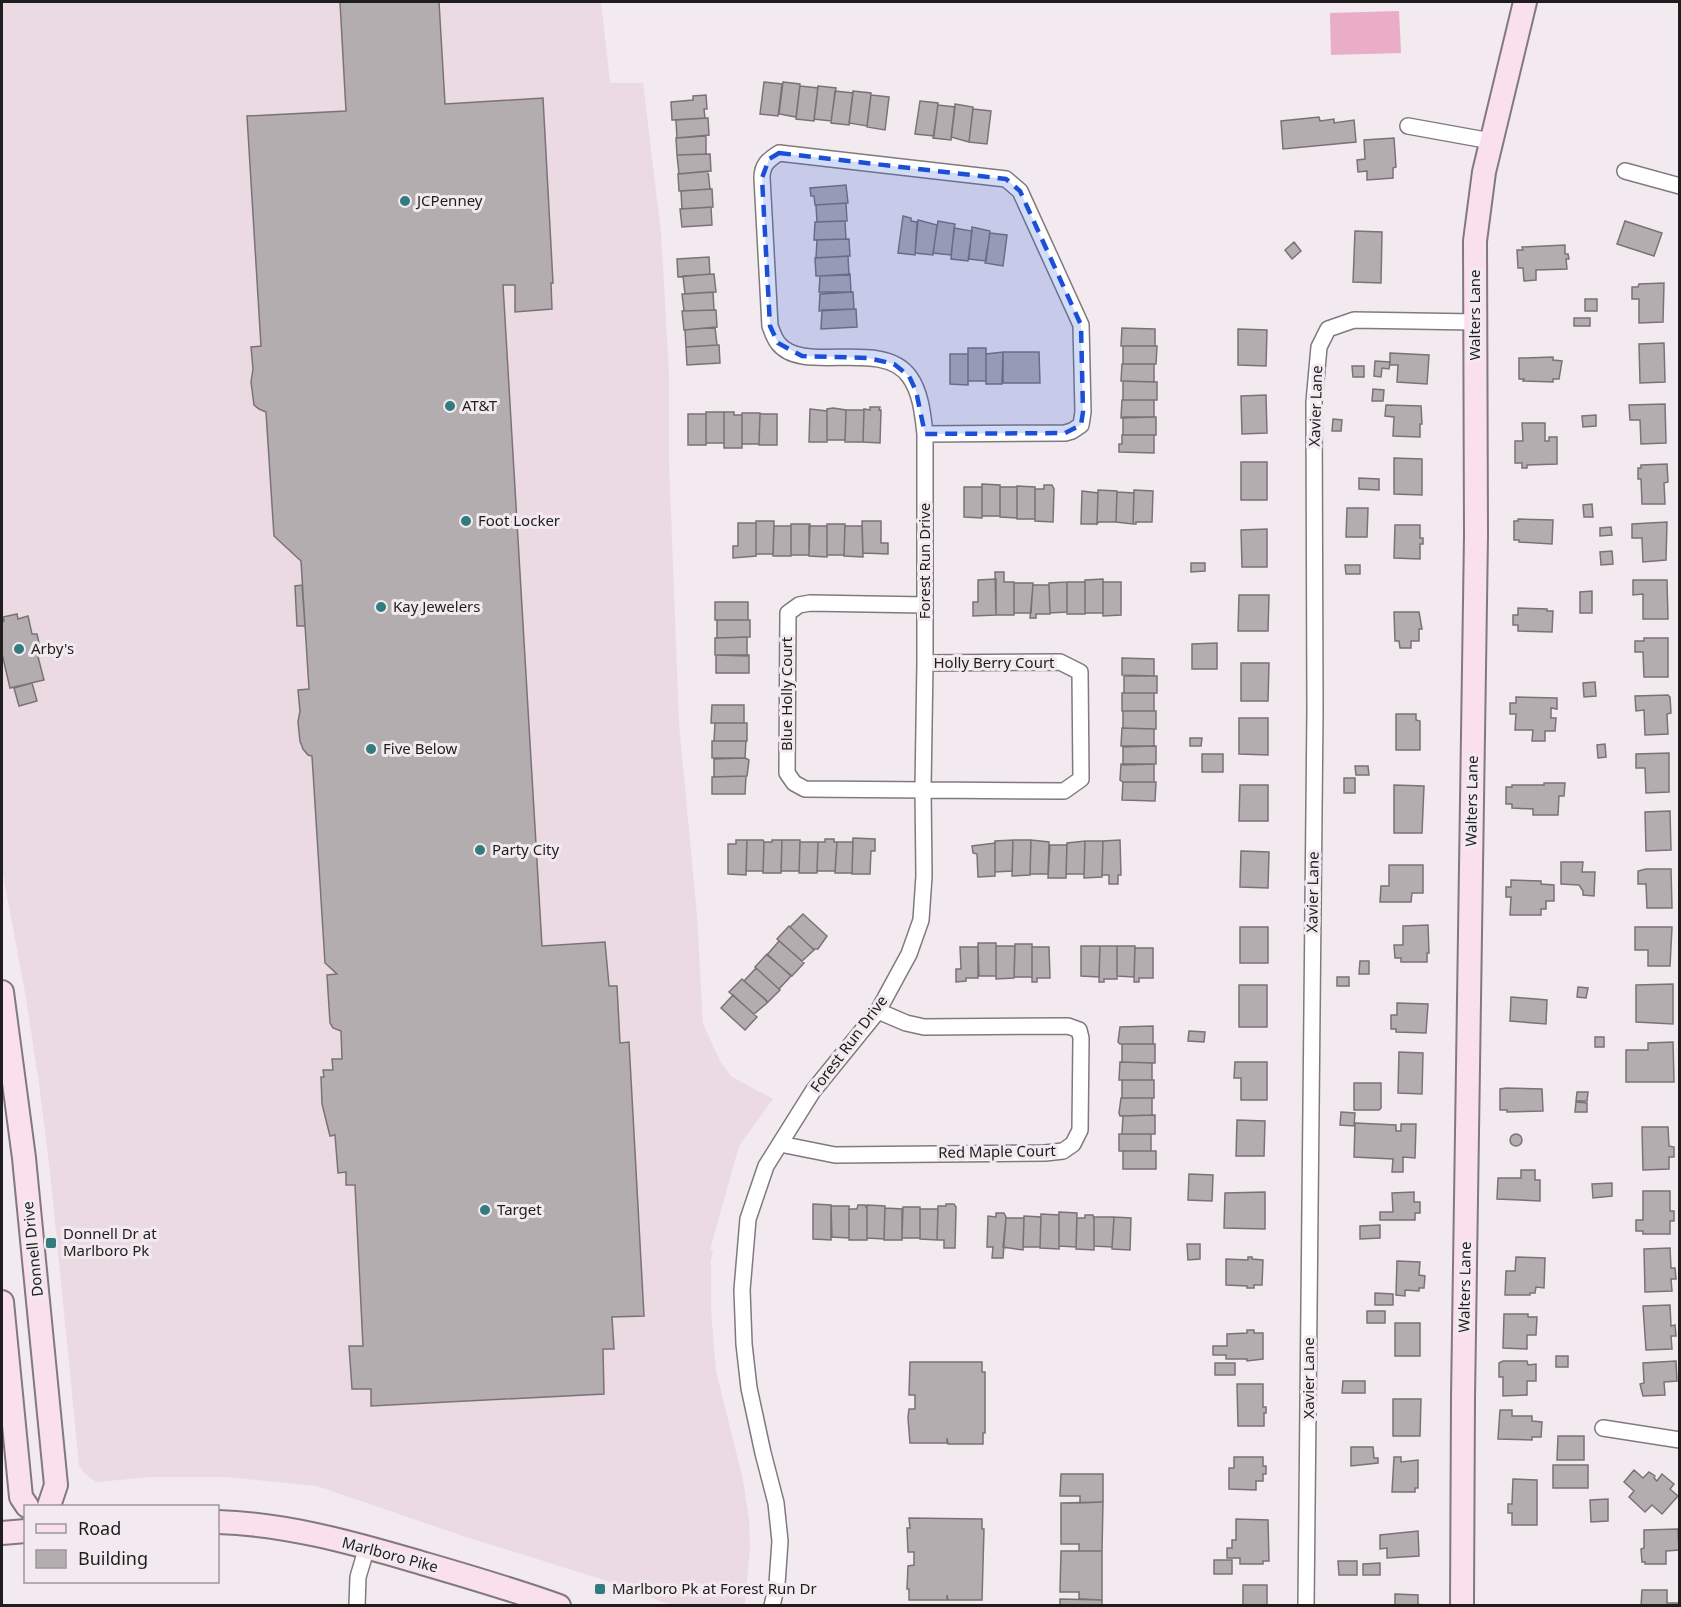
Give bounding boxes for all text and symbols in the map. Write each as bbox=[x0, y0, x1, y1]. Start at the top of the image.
place label: JCPenney bbox=[415, 190, 483, 210]
marker: JCPenney bbox=[398, 194, 412, 208]
street label: Walters Lane bbox=[1464, 269, 1484, 361]
street label: Xavier Lane bbox=[1304, 365, 1326, 447]
place label: AT&T bbox=[462, 395, 498, 415]
marker: AT&T bbox=[443, 399, 457, 413]
street label: Forest Run Drive bbox=[914, 503, 934, 619]
place label: Foot Locker bbox=[478, 510, 560, 530]
marker: Foot Locker bbox=[459, 514, 473, 528]
place label: Kay Jewelers bbox=[393, 596, 480, 616]
marker: Kay Jewelers bbox=[374, 600, 388, 614]
street label: Blue Holly Court bbox=[776, 636, 796, 751]
place label: Arby's bbox=[31, 638, 74, 658]
marker: Arby's bbox=[12, 642, 26, 656]
street label: Holly Berry Court bbox=[933, 652, 1055, 672]
place label: Five Below bbox=[383, 738, 457, 758]
marker: Five Below bbox=[364, 742, 378, 756]
street label: Walters Lane bbox=[1460, 755, 1482, 847]
place label: Party City bbox=[492, 839, 559, 859]
marker: Party City bbox=[473, 843, 487, 857]
street label: Xavier Lane bbox=[1301, 851, 1323, 933]
street label: Forest Run Drive bbox=[805, 991, 891, 1096]
street label: Red Maple Court bbox=[938, 1140, 1057, 1162]
place label: Target bbox=[497, 1199, 542, 1219]
street label: Donnell Drive bbox=[17, 1200, 47, 1298]
marker: Target bbox=[478, 1203, 492, 1217]
place label: Donnell Dr at Marlboro Pk bbox=[63, 1223, 157, 1260]
marker: Donnell Dr at Marlboro Pk bbox=[44, 1236, 58, 1250]
street label: Walters Lane bbox=[1453, 1241, 1475, 1333]
street label: Xavier Lane bbox=[1298, 1337, 1318, 1419]
legend bbox=[24, 1505, 219, 1583]
text: Road bbox=[78, 1516, 121, 1540]
street label: Marlboro Pike bbox=[340, 1532, 441, 1576]
text: Building bbox=[78, 1546, 148, 1570]
place label: Marlboro Pk at Forest Run Dr bbox=[612, 1578, 817, 1598]
marker: Marlboro Pk at Forest Run Dr bbox=[593, 1582, 607, 1596]

